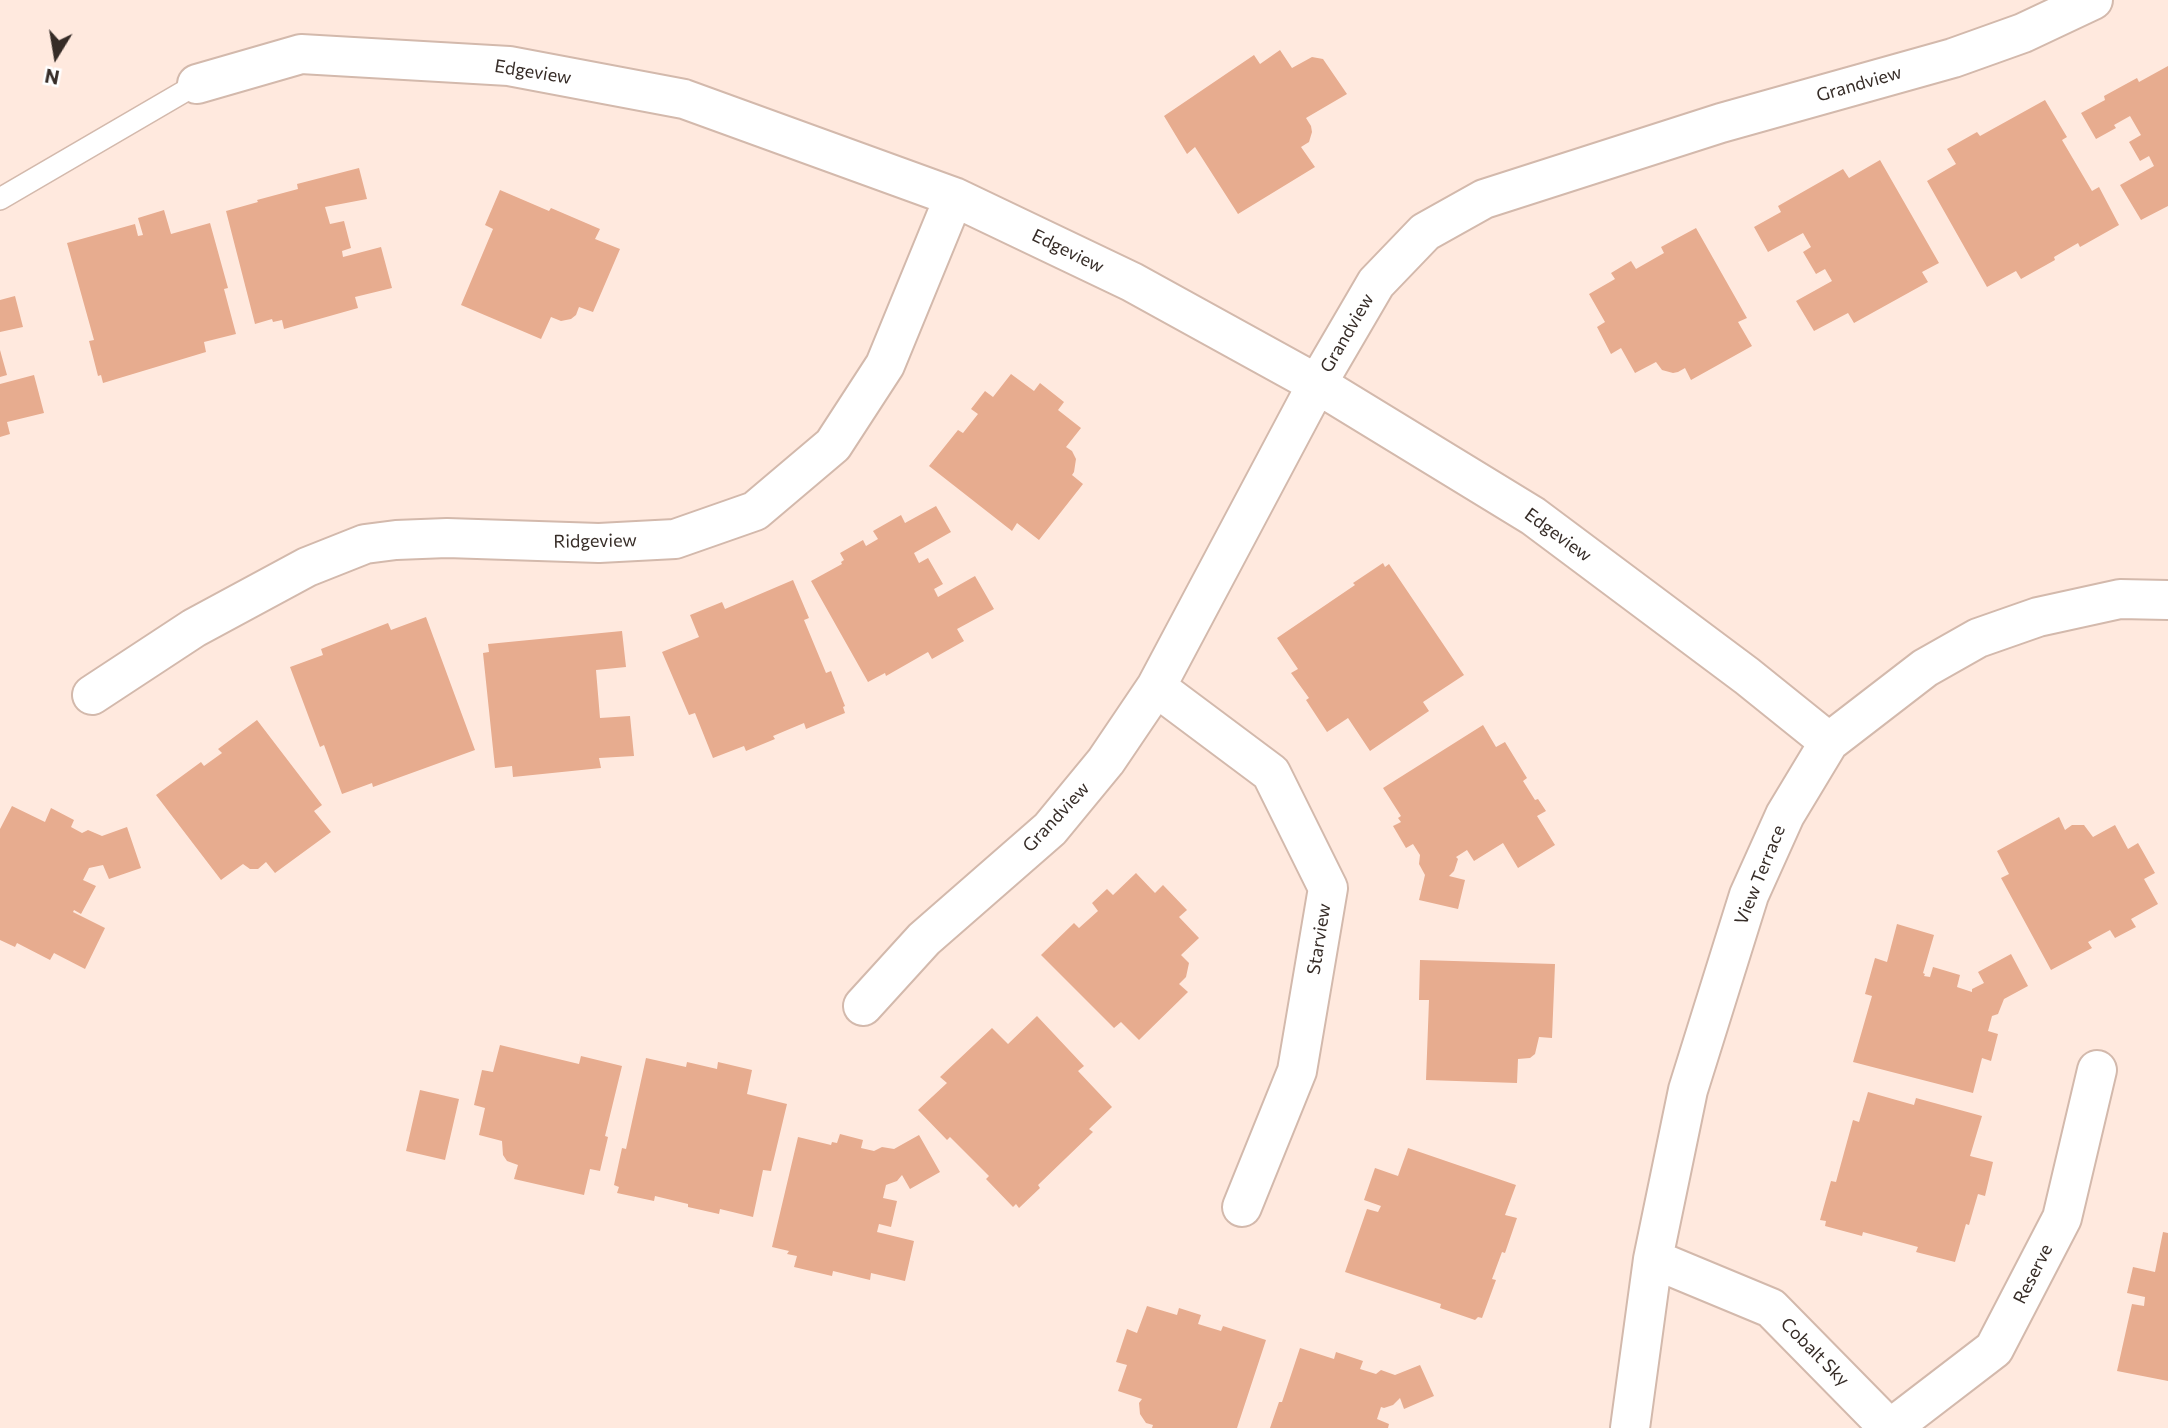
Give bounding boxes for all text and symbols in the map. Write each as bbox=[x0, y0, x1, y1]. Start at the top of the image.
north arrow bbox=[21, 21, 91, 91]
street label: Edgeview bbox=[493, 55, 573, 89]
street label: Grandview bbox=[1814, 62, 1904, 106]
text: N bbox=[43, 64, 61, 90]
street label: Edgeview bbox=[1028, 224, 1108, 278]
street label: Grandview bbox=[1316, 290, 1378, 376]
street label: Edgeview bbox=[1520, 503, 1596, 567]
street label: Ridgeview bbox=[553, 529, 637, 553]
street label: Grandview bbox=[1018, 778, 1094, 856]
street label: View Terrace bbox=[1730, 822, 1790, 928]
street label: Starview bbox=[1303, 902, 1335, 976]
street label: Reserve bbox=[2009, 1240, 2057, 1308]
street label: Cobalt Sky bbox=[1776, 1313, 1854, 1391]

